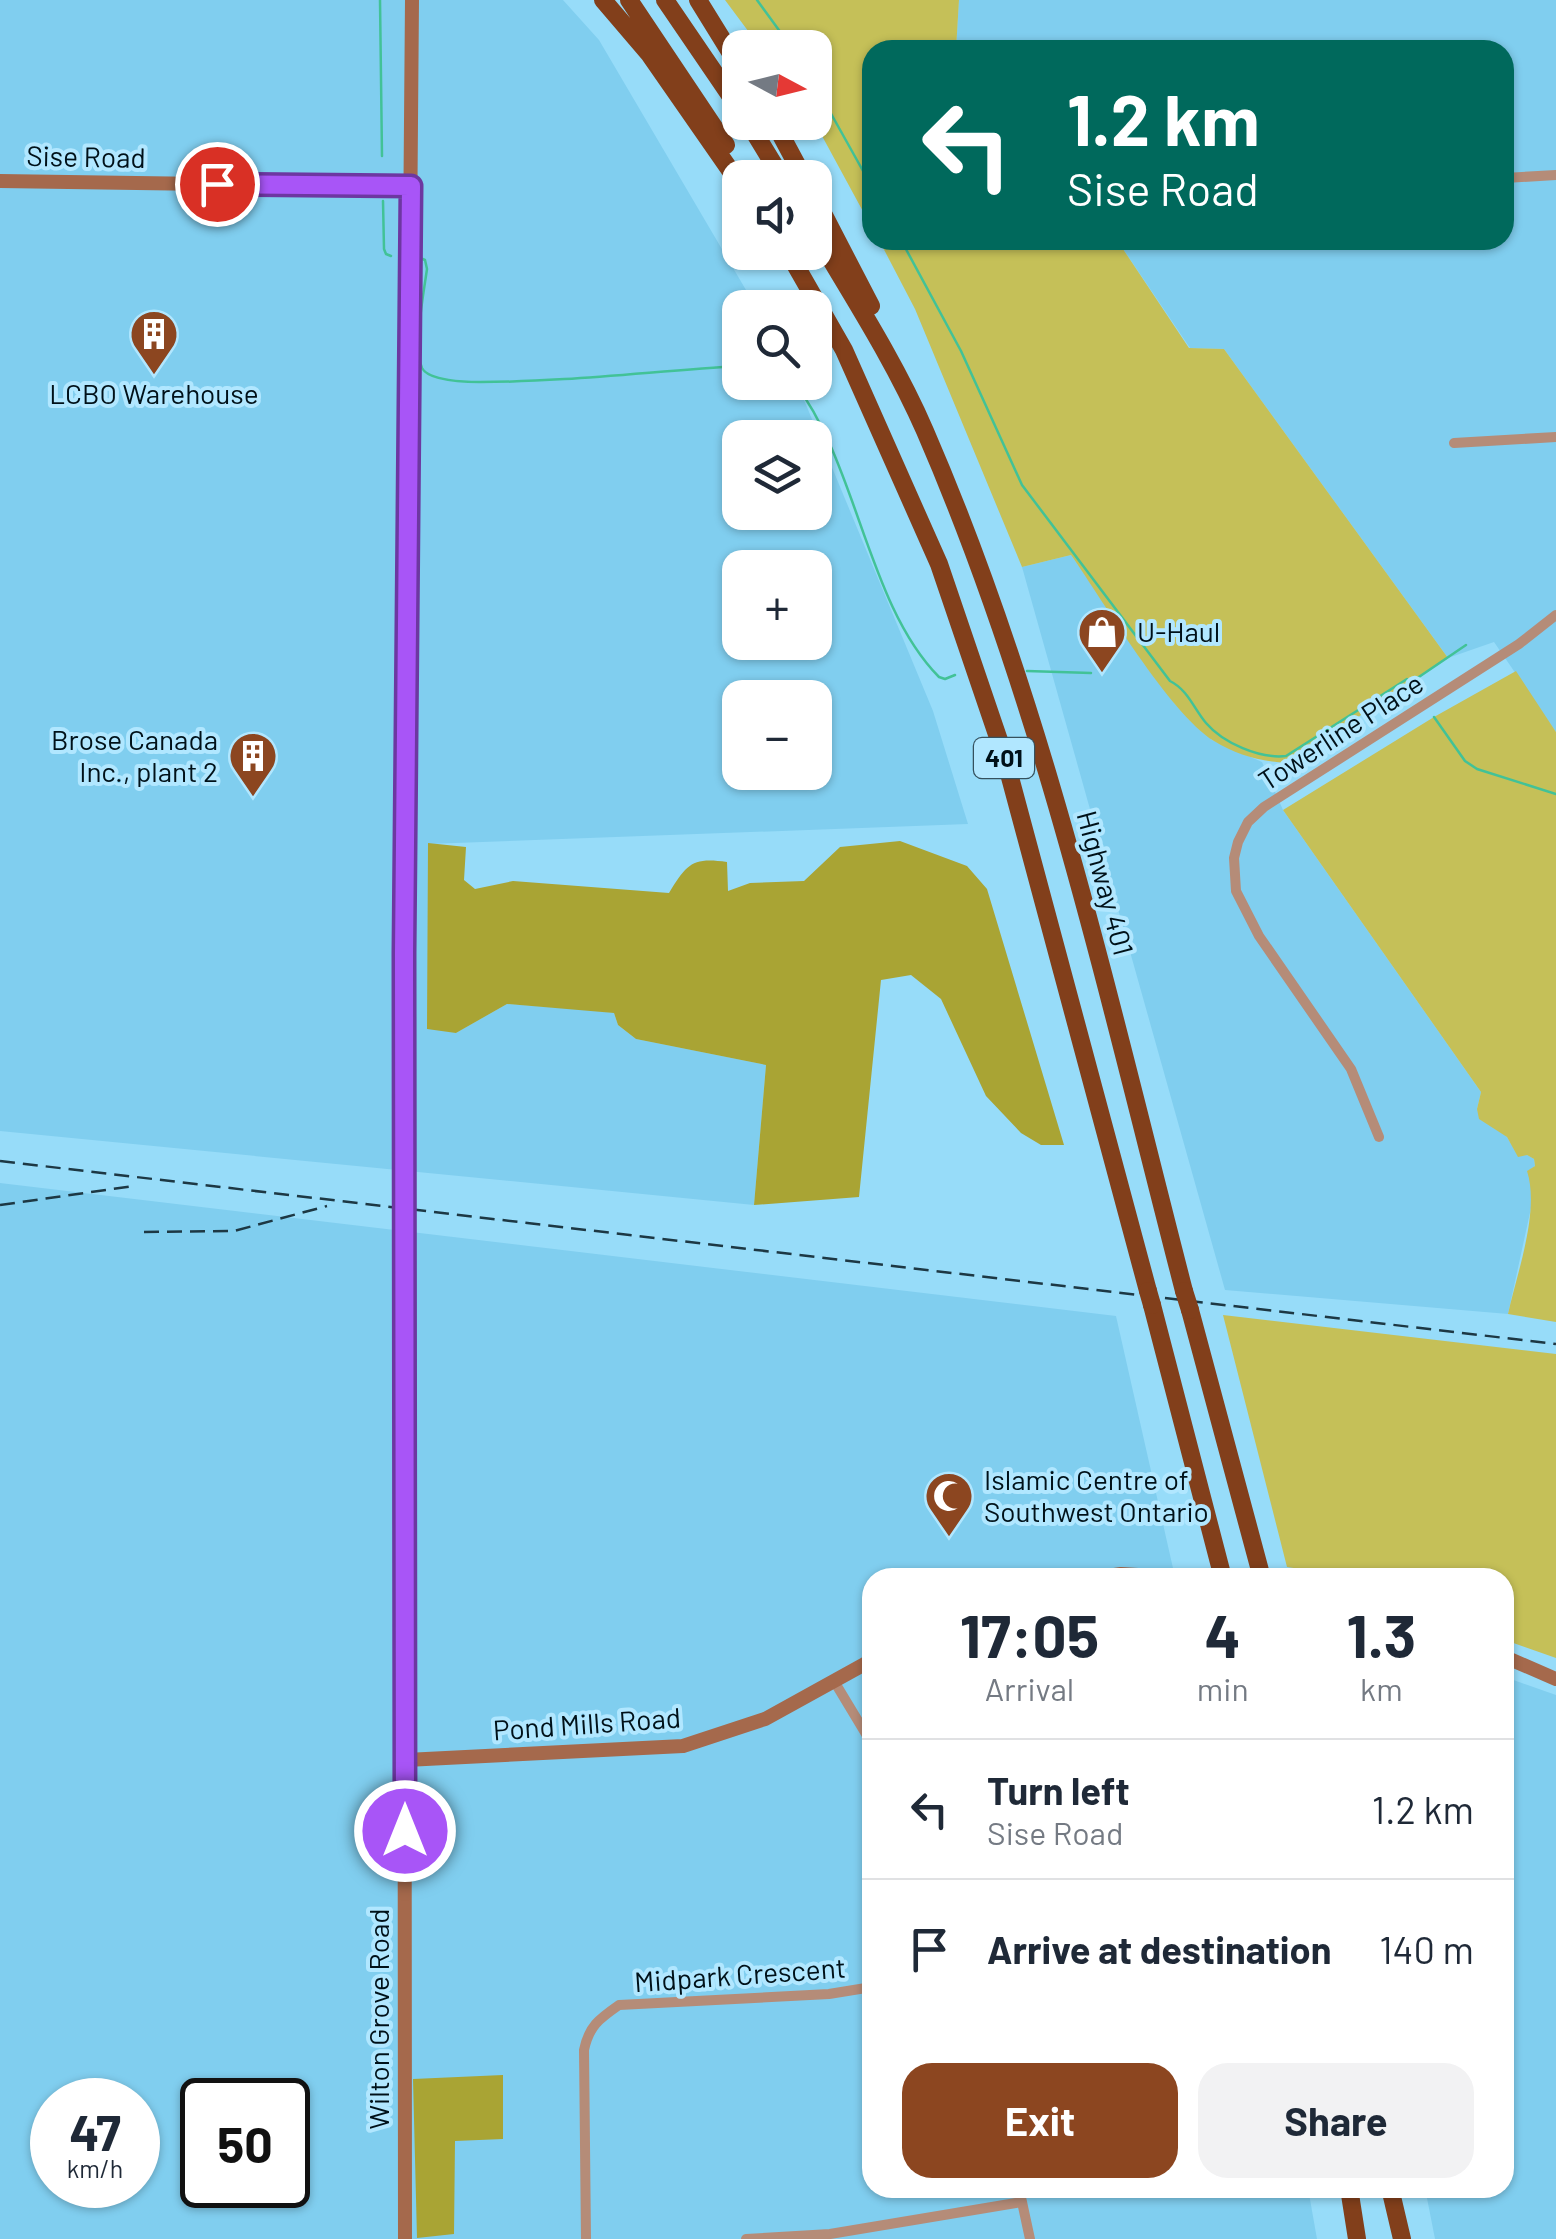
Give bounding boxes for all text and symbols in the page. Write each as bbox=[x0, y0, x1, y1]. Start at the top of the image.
north arrow bbox=[722, 30, 832, 140]
map controls bbox=[722, 30, 832, 790]
text: 1.2 km bbox=[1067, 76, 1260, 160]
icon: left bbox=[902, 80, 1032, 210]
street label: Sise Road bbox=[26, 138, 146, 174]
pin bbox=[175, 142, 260, 227]
icon: arrive bbox=[190, 157, 245, 212]
button: sound bbox=[722, 160, 832, 270]
text: Sise Road bbox=[1067, 161, 1259, 215]
button: search bbox=[722, 290, 832, 400]
building icon: LCBO Warehouse bbox=[128, 308, 180, 376]
place label: LCBO Warehouse bbox=[49, 376, 259, 410]
button: layers bbox=[722, 420, 832, 530]
button: + bbox=[722, 550, 832, 660]
shop icon: U-Haul bbox=[1076, 606, 1128, 674]
place label: U-Haul bbox=[1137, 614, 1220, 648]
street label: Towerline Place bbox=[1252, 665, 1429, 797]
button: − bbox=[722, 680, 832, 790]
place label: Brose Canada Inc., plant 2 bbox=[51, 722, 218, 788]
building icon: Brose Canada Inc., plant 2 bbox=[227, 730, 279, 798]
road number: 401 bbox=[974, 738, 1034, 778]
street label: Highway 401 bbox=[1070, 807, 1142, 959]
place label: Islamic Centre of Southwest Ontario bbox=[984, 1462, 1209, 1528]
mosque icon: Islamic Centre of Southwest Ontario bbox=[923, 1470, 975, 1538]
text: 17:05 bbox=[960, 1598, 1099, 1670]
text: 4 bbox=[1205, 1598, 1241, 1670]
text: 1.3 bbox=[1346, 1598, 1416, 1670]
text: Arrival bbox=[985, 1669, 1074, 1707]
text: min bbox=[1197, 1669, 1249, 1707]
text: km bbox=[1360, 1669, 1403, 1707]
street label: Pond Mills Road bbox=[492, 1699, 682, 1747]
text: Turn left bbox=[987, 1767, 1130, 1813]
position arrow bbox=[353, 1779, 457, 1883]
icon: left bbox=[902, 1782, 957, 1837]
text: 1.2 km bbox=[1372, 1786, 1474, 1832]
text: Sise Road bbox=[987, 1813, 1123, 1851]
street label: Wilton Grove Road bbox=[361, 1908, 395, 2130]
icon: arrive bbox=[902, 1922, 957, 1977]
text: Arrive at destination bbox=[987, 1926, 1332, 1972]
text: 140 m bbox=[1379, 1926, 1474, 1972]
street label: Midpark Crescent bbox=[633, 1950, 847, 1998]
button: Exit bbox=[902, 2063, 1178, 2178]
button: Share bbox=[1198, 2063, 1474, 2178]
speed limit sign: 50 bbox=[180, 2078, 310, 2208]
text: 47 bbox=[69, 2101, 121, 2161]
text: km/h bbox=[67, 2153, 123, 2183]

